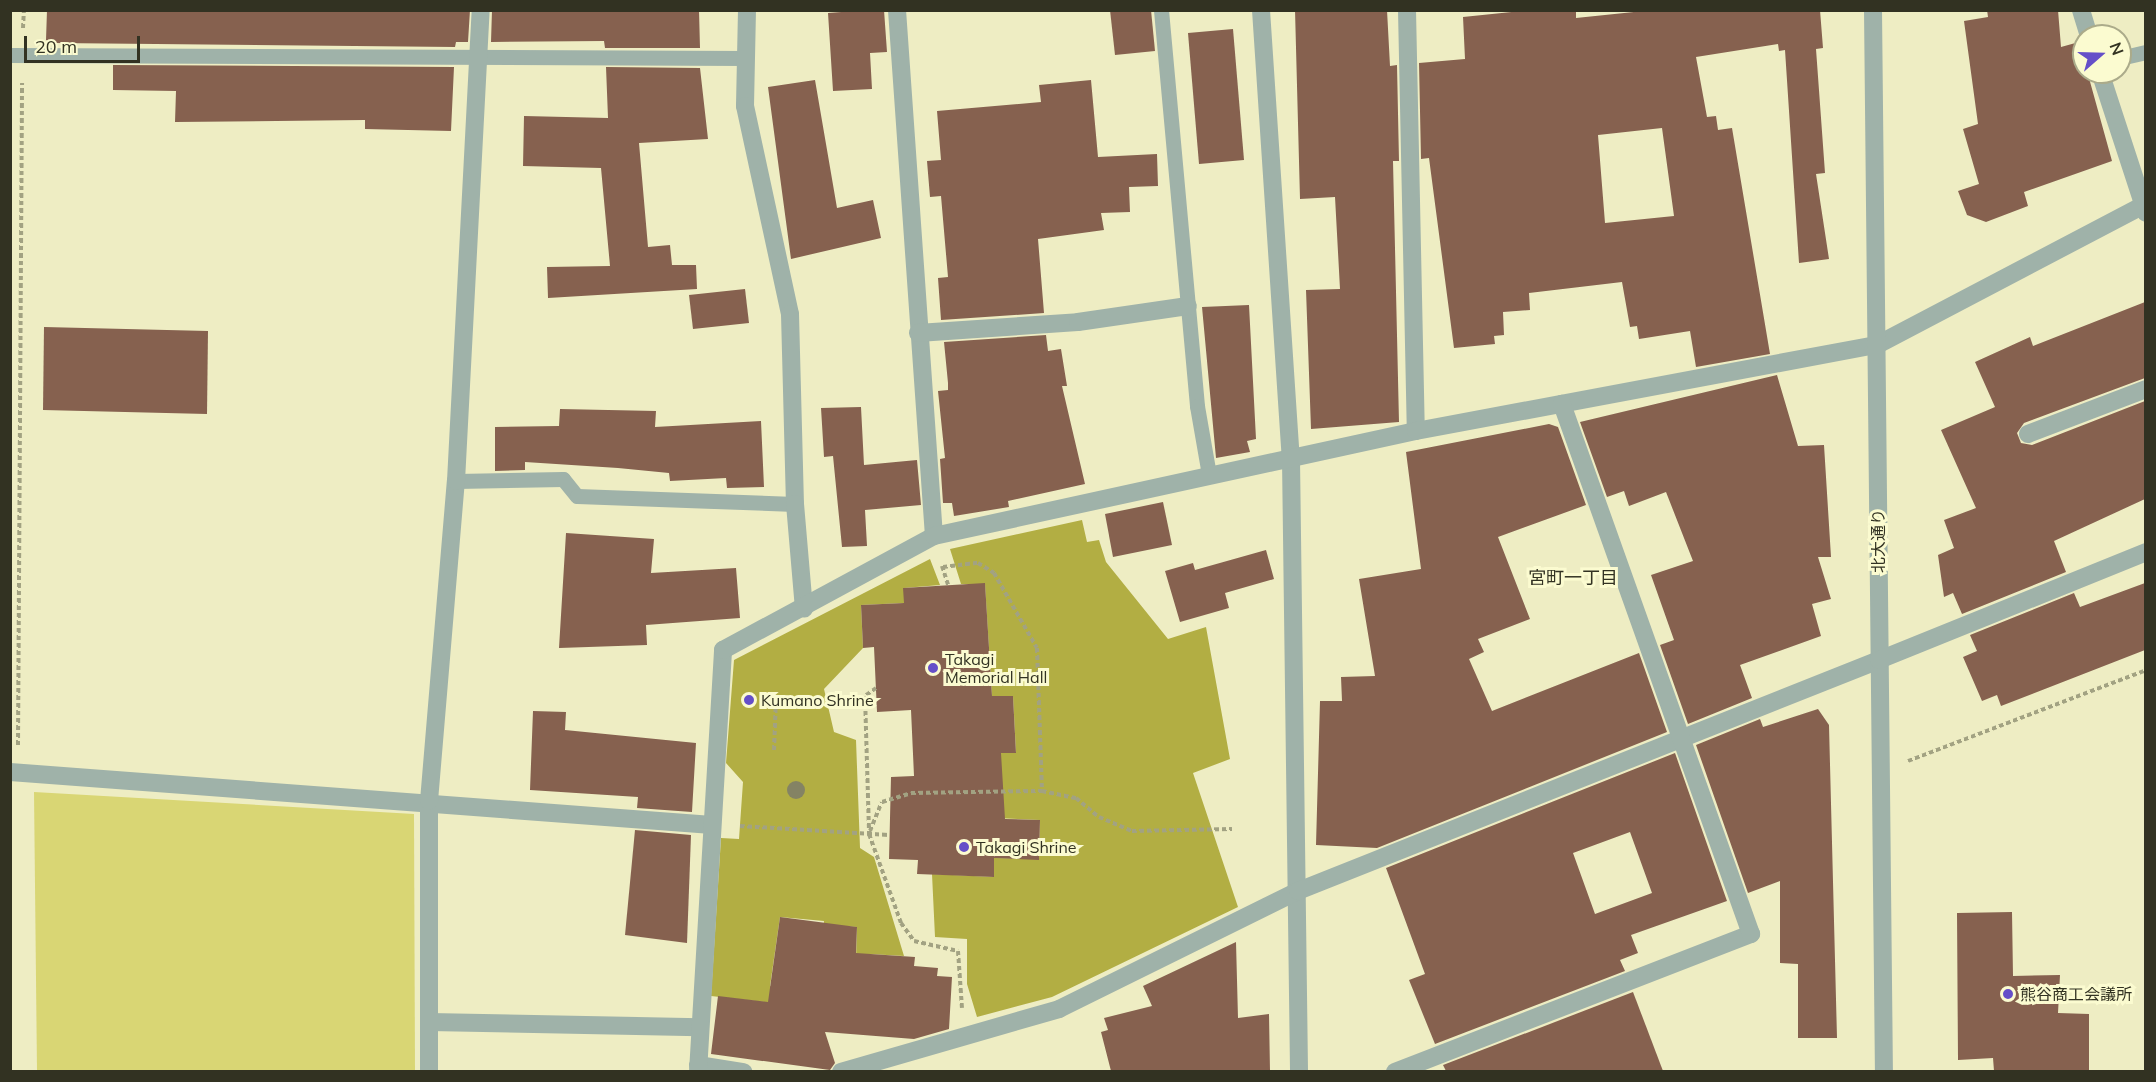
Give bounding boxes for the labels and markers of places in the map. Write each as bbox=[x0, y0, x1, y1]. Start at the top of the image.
place label: Takagi Memorial Hall bbox=[945, 649, 1047, 687]
marker: Takagi Memorial Hall bbox=[926, 661, 940, 675]
place label: Kumano Shrine bbox=[761, 690, 874, 710]
marker: Kumano Shrine bbox=[742, 693, 756, 707]
place label: Takagi Shrine bbox=[976, 837, 1076, 857]
marker: Takagi Shrine bbox=[957, 840, 971, 854]
place label: 熊谷商工会議所 bbox=[2020, 984, 2132, 1004]
marker: 熊谷商工会議所 bbox=[2001, 987, 2015, 1001]

